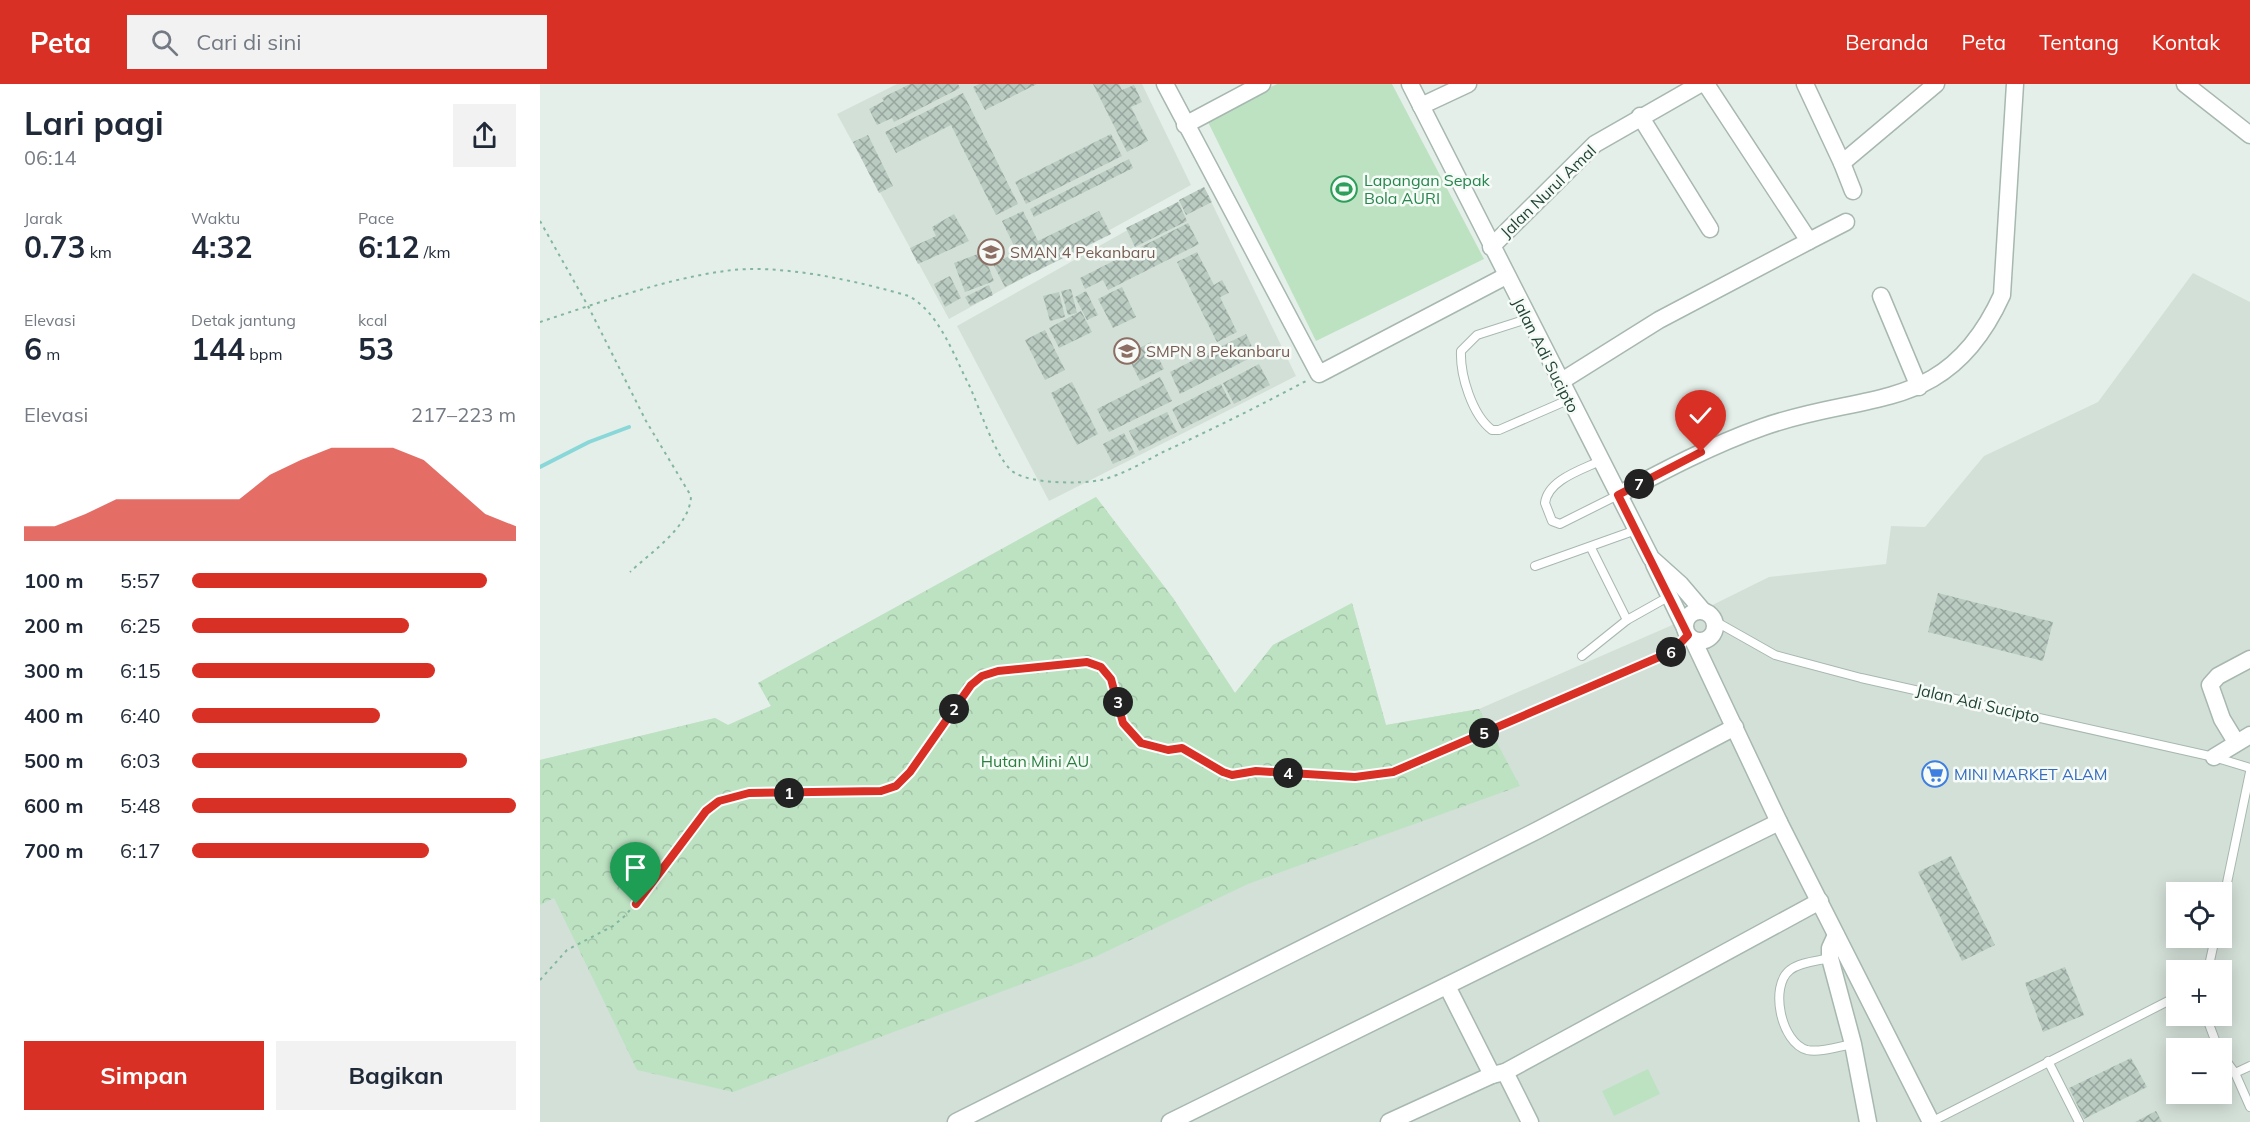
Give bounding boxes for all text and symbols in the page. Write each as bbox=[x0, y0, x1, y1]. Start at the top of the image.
search box bbox=[127, 15, 547, 69]
text: Peta bbox=[30, 25, 91, 60]
icon: search bbox=[148, 26, 181, 59]
text: Cari di sini bbox=[196, 28, 302, 56]
text: Beranda bbox=[1845, 29, 1929, 55]
text: Peta bbox=[1962, 29, 2006, 55]
text: Tentang bbox=[2039, 29, 2119, 55]
text: Kontak bbox=[2152, 29, 2220, 55]
text: Lari pagi bbox=[24, 102, 164, 143]
button: share bbox=[453, 104, 516, 167]
street label: Jalan Nurul Amal bbox=[1496, 140, 1600, 242]
text: 06:14 bbox=[24, 145, 77, 170]
place label: Lapangan Sepak Bola AURI bbox=[1364, 170, 1491, 208]
sports icon: Lapangan Sepak Bola AURI bbox=[1329, 174, 1359, 204]
text: Jarak bbox=[24, 208, 62, 228]
text: Waktu bbox=[191, 208, 240, 228]
text: Pace bbox=[358, 208, 394, 228]
text: 0.73 bbox=[24, 228, 85, 266]
text: 4:32 bbox=[191, 228, 252, 266]
text: 6:12 bbox=[358, 228, 419, 266]
school or university icon: SMAN 4 Pekanbaru bbox=[976, 237, 1006, 267]
text: km bbox=[85, 242, 112, 262]
text: /km bbox=[419, 242, 450, 262]
place label: SMAN 4 Pekanbaru bbox=[1010, 242, 1156, 262]
street label: Jalan Adi Sucipto bbox=[1508, 294, 1584, 416]
text: Elevasi bbox=[24, 310, 76, 330]
text: Detak jantung bbox=[191, 310, 296, 330]
text: kcal bbox=[358, 310, 387, 330]
text: 6 bbox=[24, 330, 42, 368]
text: 144 bbox=[191, 330, 245, 368]
text: 53 bbox=[358, 330, 394, 368]
school or university icon: SMPN 8 Pekanbaru bbox=[1112, 336, 1142, 366]
place label: SMPN 8 Pekanbaru bbox=[1146, 341, 1290, 361]
text: m bbox=[42, 344, 60, 364]
text: bpm bbox=[245, 344, 282, 364]
pin bbox=[1675, 390, 1726, 452]
icon: check bbox=[1684, 399, 1717, 432]
text: Elevasi bbox=[24, 402, 88, 427]
text: 217–223 m bbox=[411, 402, 516, 427]
pin: 7 bbox=[1624, 469, 1654, 499]
text: 7 bbox=[1634, 474, 1644, 494]
text: 100 m bbox=[24, 568, 83, 593]
text: 5:57 bbox=[120, 568, 161, 593]
text: 200 m bbox=[24, 613, 83, 638]
text: 6:25 bbox=[120, 613, 161, 638]
pin: 6 bbox=[1656, 637, 1686, 667]
text: 6 bbox=[1666, 642, 1676, 662]
text: 300 m bbox=[24, 658, 83, 683]
text: 6:15 bbox=[120, 658, 161, 683]
street label: Jalan Adi Sucipto bbox=[1914, 679, 2042, 727]
pin: 3 bbox=[1103, 687, 1133, 717]
text: 3 bbox=[1113, 692, 1123, 712]
pin: 2 bbox=[939, 694, 969, 724]
text: 2 bbox=[949, 699, 959, 719]
text: 400 m bbox=[24, 703, 83, 728]
text: 6:40 bbox=[120, 703, 161, 728]
pin: 5 bbox=[1469, 718, 1499, 748]
text: 5 bbox=[1479, 723, 1489, 743]
text: 500 m bbox=[24, 748, 83, 773]
text: 6:03 bbox=[120, 748, 161, 773]
park label: Hutan Mini AU bbox=[981, 751, 1089, 771]
pin: 4 bbox=[1273, 758, 1303, 788]
supermarket icon: MINI MARKET ALAM bbox=[1920, 759, 1950, 789]
text: 4 bbox=[1283, 763, 1293, 783]
place label: MINI MARKET ALAM bbox=[1954, 764, 2108, 784]
pin: 1 bbox=[774, 778, 804, 808]
text: 1 bbox=[784, 783, 794, 803]
text: 600 m bbox=[24, 793, 83, 818]
text: 5:48 bbox=[120, 793, 161, 818]
text: 700 m bbox=[24, 838, 83, 863]
text: 6:17 bbox=[120, 838, 161, 863]
pin bbox=[610, 842, 661, 904]
icon: arrive bbox=[619, 851, 652, 884]
map controls bbox=[2166, 882, 2232, 1104]
button: locate bbox=[2166, 882, 2232, 948]
button: + bbox=[2166, 960, 2232, 1026]
button: − bbox=[2166, 1038, 2232, 1104]
button: Simpan bbox=[24, 1041, 264, 1110]
button: Bagikan bbox=[276, 1041, 516, 1110]

